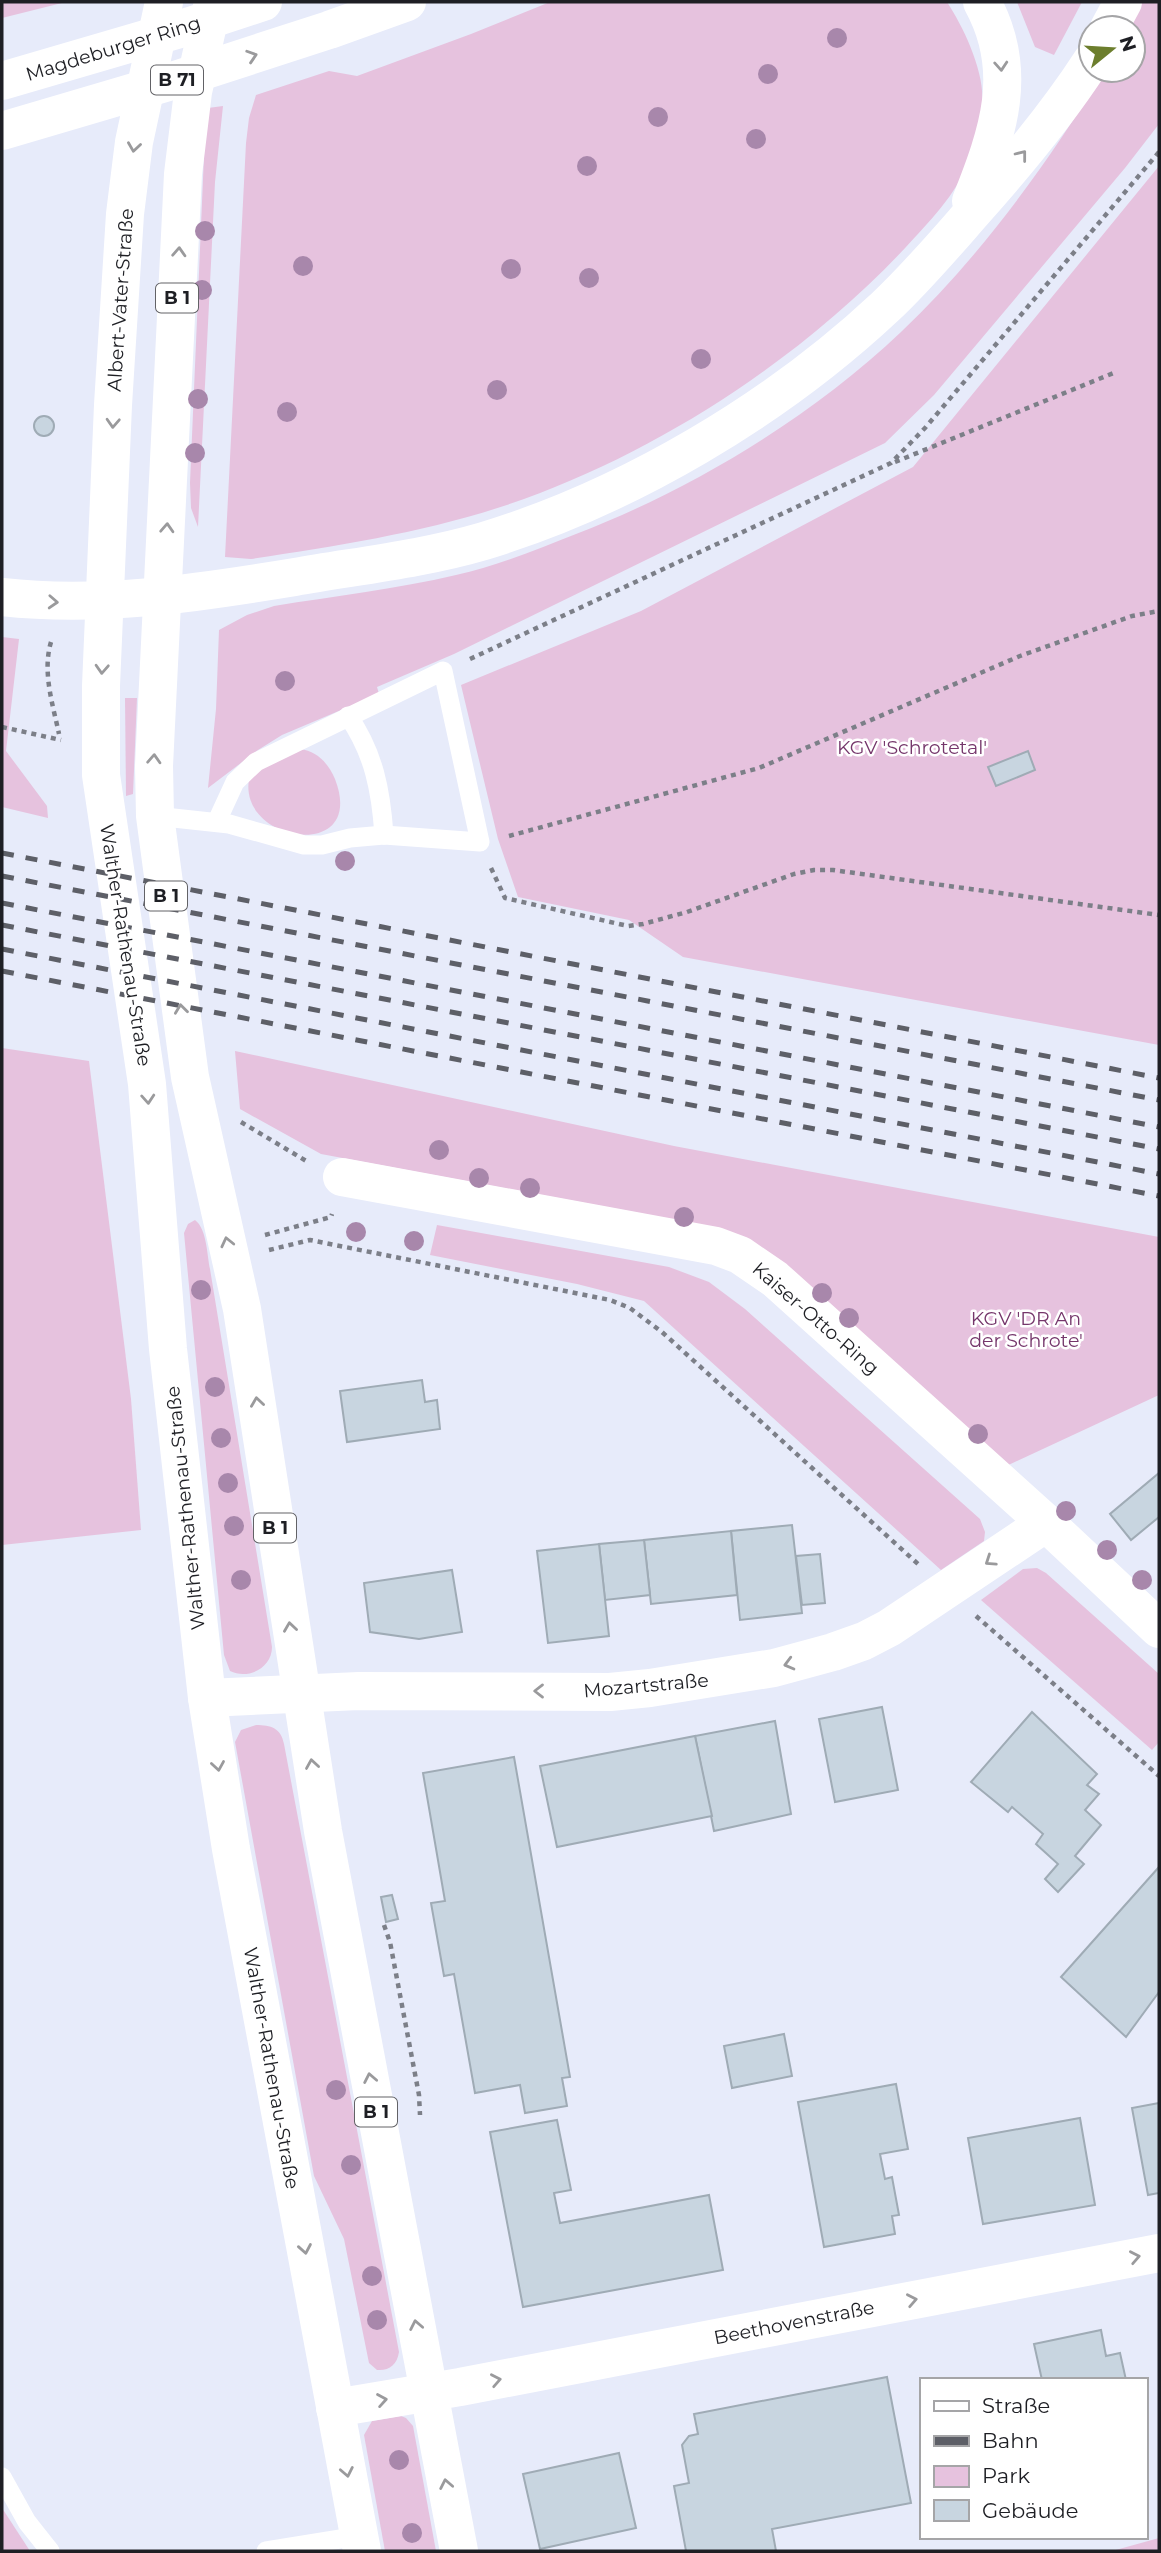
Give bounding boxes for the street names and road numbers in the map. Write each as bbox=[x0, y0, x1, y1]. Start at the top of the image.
street label: Magdeburger Ring bbox=[23, 11, 203, 86]
road number: B 71 bbox=[151, 66, 203, 94]
street label: Albert-Vater-Straße bbox=[103, 208, 138, 392]
road number: B 1 bbox=[156, 284, 198, 312]
street label: Walther-Rathenau-Straße bbox=[95, 822, 156, 1068]
road number: B 1 bbox=[145, 882, 187, 911]
street label: Kaiser-Otto-Ring bbox=[748, 1257, 884, 1380]
street label: Walther-Rathenau-Straße bbox=[161, 1385, 210, 1631]
road number: B 1 bbox=[254, 1513, 296, 1542]
street label: Mozartstraße bbox=[582, 1669, 710, 1702]
street label: Walther-Rathenau-Straße bbox=[239, 1945, 304, 2191]
road number: B 1 bbox=[355, 2098, 397, 2126]
street label: Beethovenstraße bbox=[712, 2296, 876, 2349]

